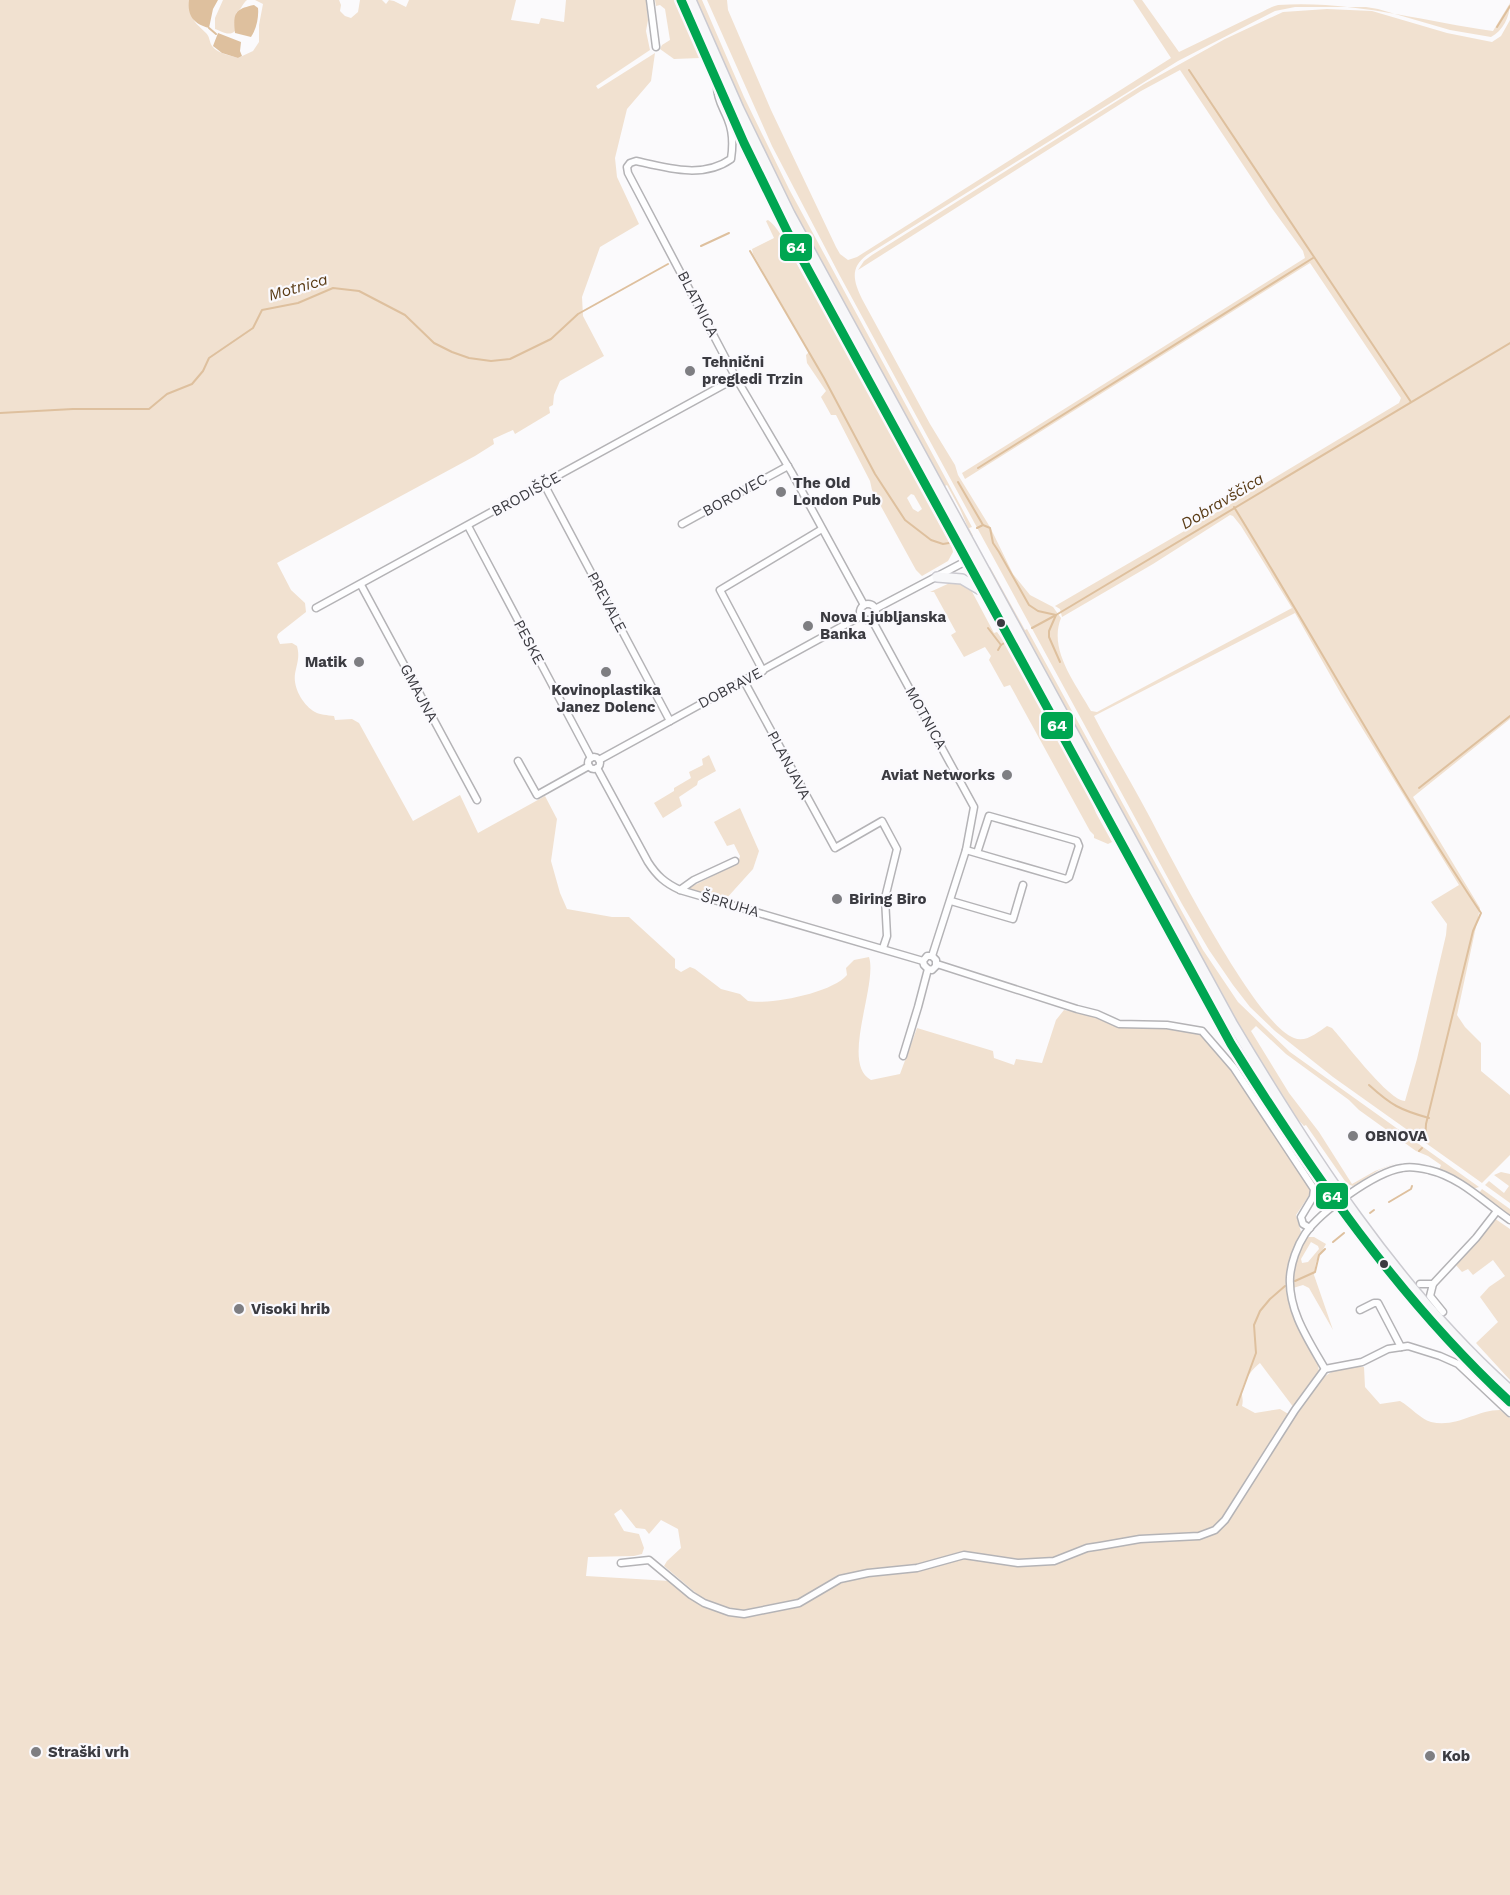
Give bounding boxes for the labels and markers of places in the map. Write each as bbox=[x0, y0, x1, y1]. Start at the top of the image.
place label: Tehnični pregledi Trzin bbox=[702, 353, 803, 388]
marker: Tehnični pregledi Trzin bbox=[683, 364, 697, 378]
place label: The Old London Pub bbox=[793, 474, 881, 509]
marker: The Old London Pub bbox=[774, 485, 788, 499]
place label: Nova Ljubljanska Banka bbox=[820, 608, 947, 643]
unlabelled marker bbox=[995, 617, 1007, 629]
marker: Nova Ljubljanska Banka bbox=[801, 619, 815, 633]
place label: Matik bbox=[305, 653, 348, 671]
marker: Matik bbox=[352, 655, 366, 669]
marker: Kovinoplastika Janez Dolenc bbox=[599, 665, 613, 679]
place label: Kovinoplastika Janez Dolenc bbox=[551, 681, 661, 716]
place label: Aviat Networks bbox=[881, 766, 995, 784]
marker: Aviat Networks bbox=[1000, 768, 1014, 782]
place label: Biring Biro bbox=[849, 890, 926, 908]
marker: Biring Biro bbox=[830, 892, 844, 906]
place label: OBNOVA bbox=[1365, 1127, 1428, 1145]
marker: OBNOVA bbox=[1346, 1129, 1360, 1143]
unlabelled marker bbox=[1378, 1258, 1390, 1270]
place label: Visoki hrib bbox=[251, 1300, 330, 1318]
marker: Visoki hrib bbox=[232, 1302, 246, 1316]
place label: Straški vrh bbox=[48, 1743, 129, 1761]
marker: Straški vrh bbox=[29, 1745, 43, 1759]
place label: Kob bbox=[1442, 1747, 1470, 1765]
marker: Kob bbox=[1423, 1749, 1437, 1763]

